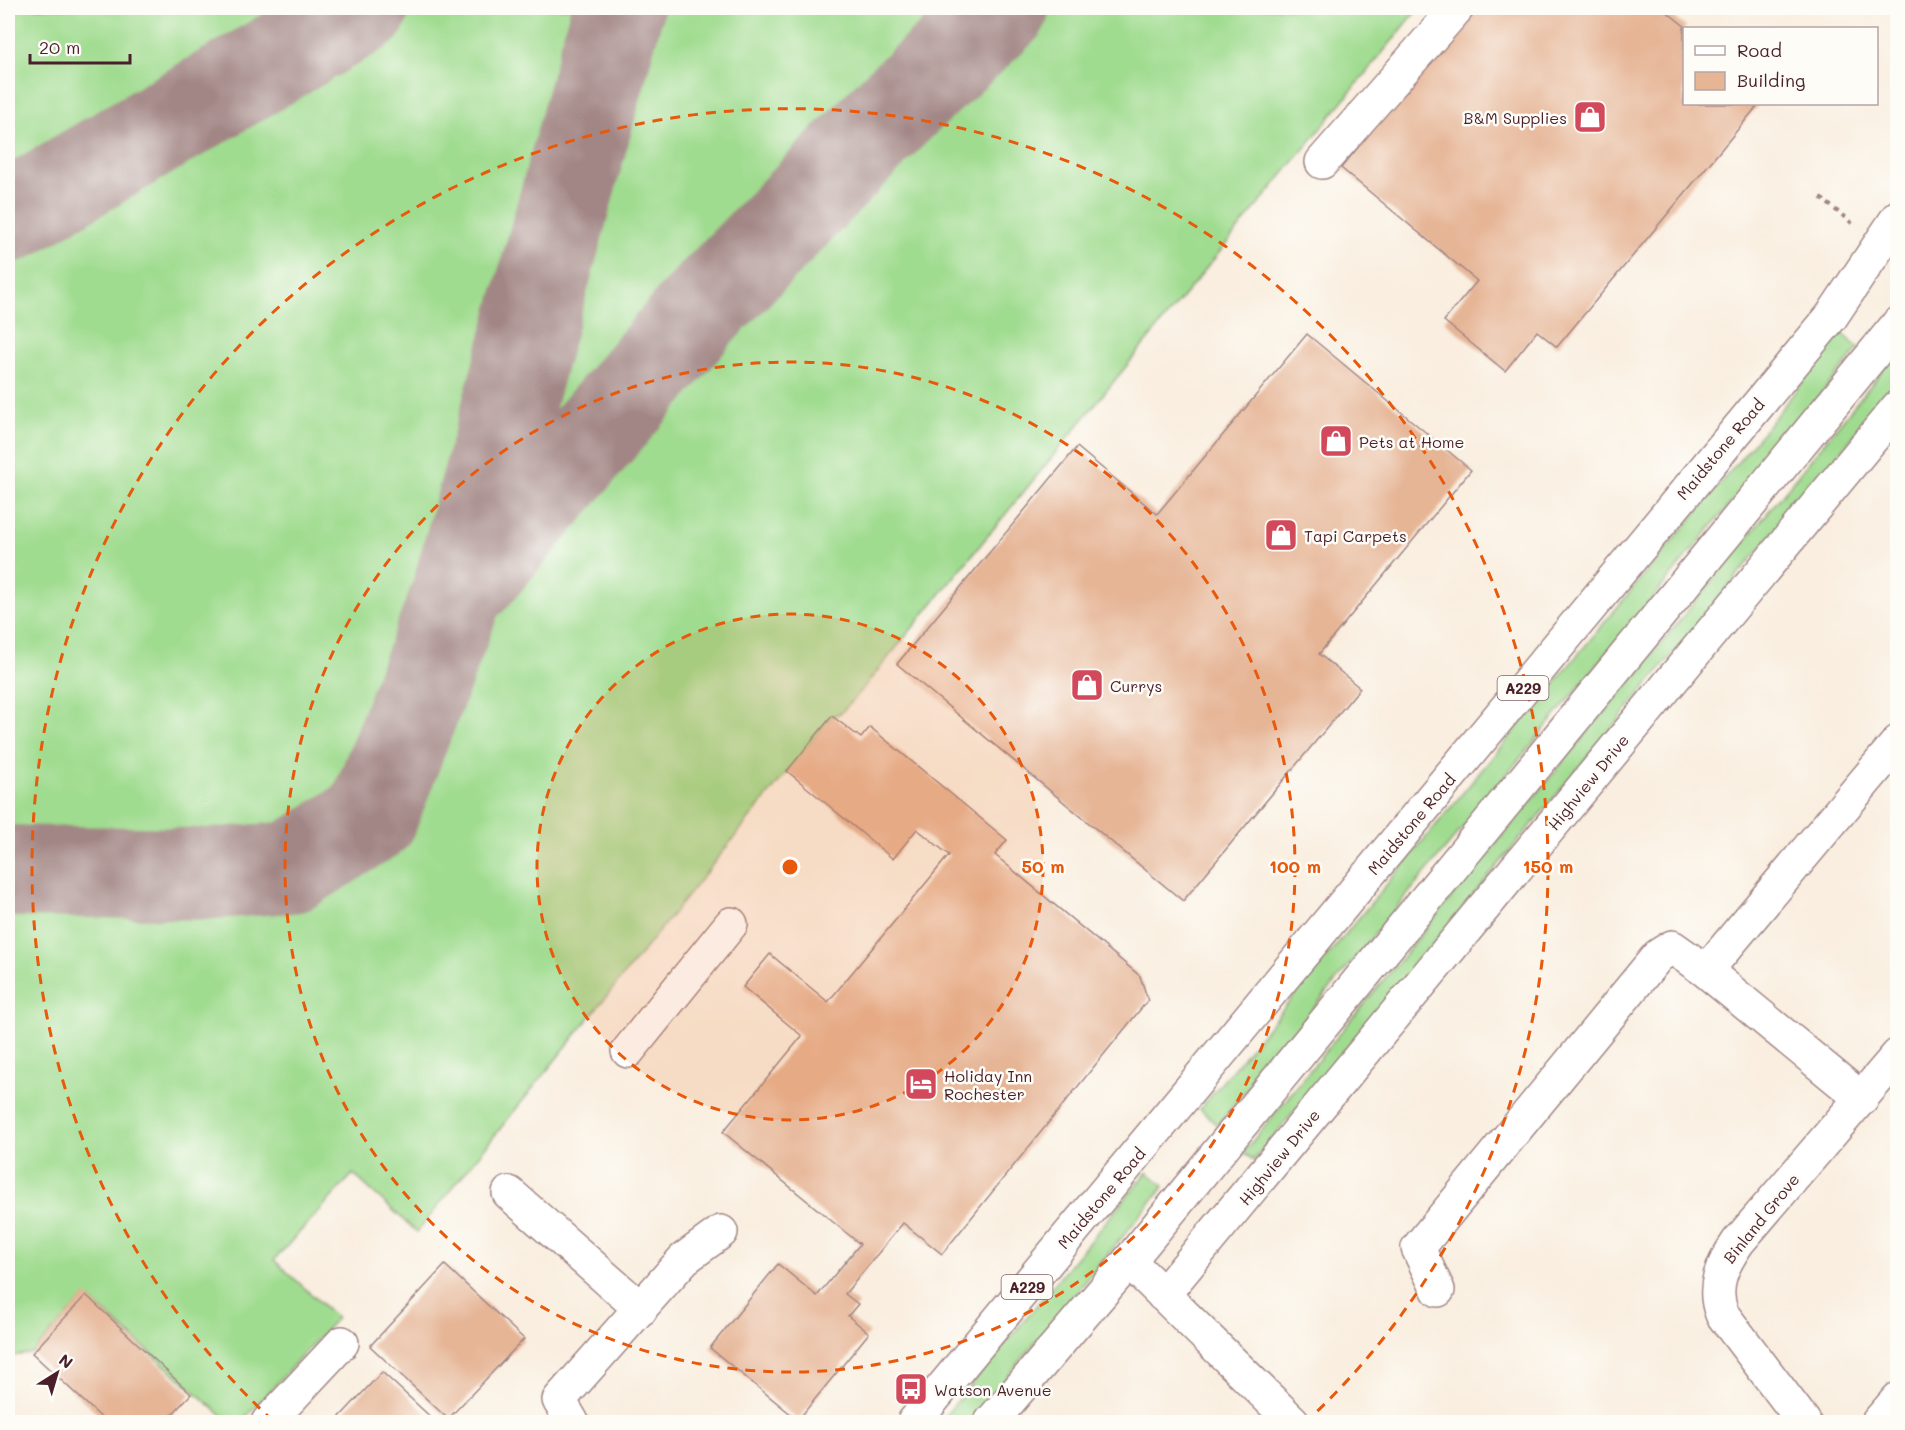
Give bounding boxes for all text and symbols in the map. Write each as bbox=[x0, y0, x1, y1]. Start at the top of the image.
scale bar bbox=[30, 27, 130, 65]
legend bbox=[1683, 27, 1878, 105]
text: 20 m bbox=[39, 35, 80, 59]
text: Road bbox=[1737, 38, 1782, 62]
text: Building bbox=[1737, 68, 1805, 92]
shop icon: B&M Supplies bbox=[1572, 99, 1608, 135]
place label: B&M Supplies bbox=[1464, 107, 1567, 128]
street label: Maidstone Road bbox=[1672, 394, 1768, 504]
shop icon: Pets at Home bbox=[1318, 423, 1354, 459]
place label: Pets at Home bbox=[1359, 431, 1464, 452]
shop icon: Tapi Carpets bbox=[1263, 517, 1299, 553]
place label: Tapi Carpets bbox=[1304, 525, 1407, 546]
shop icon: Currys bbox=[1069, 667, 1105, 703]
place label: Currys bbox=[1110, 675, 1162, 696]
road number: A229 bbox=[1498, 676, 1549, 700]
street label: Highview Drive bbox=[1543, 730, 1633, 834]
street label: Maidstone Road bbox=[1363, 769, 1459, 879]
text: 50 m bbox=[1022, 854, 1064, 878]
text: 100 m bbox=[1269, 854, 1321, 878]
text: 150 m bbox=[1523, 854, 1573, 878]
centre of rings bbox=[780, 857, 800, 877]
place label: Holiday Inn Rochester bbox=[944, 1065, 1032, 1104]
hotel icon: Holiday Inn Rochester bbox=[903, 1066, 939, 1102]
street label: Highview Drive bbox=[1234, 1105, 1324, 1209]
street label: Maidstone Road bbox=[1053, 1143, 1149, 1253]
street label: Binland Grove bbox=[1718, 1169, 1804, 1267]
road number: A229 bbox=[1002, 1275, 1052, 1299]
north arrow bbox=[27, 1343, 87, 1403]
text: N bbox=[55, 1349, 78, 1373]
bus stop icon: Watson Avenue bbox=[893, 1371, 929, 1407]
place label: Watson Avenue bbox=[934, 1379, 1052, 1400]

